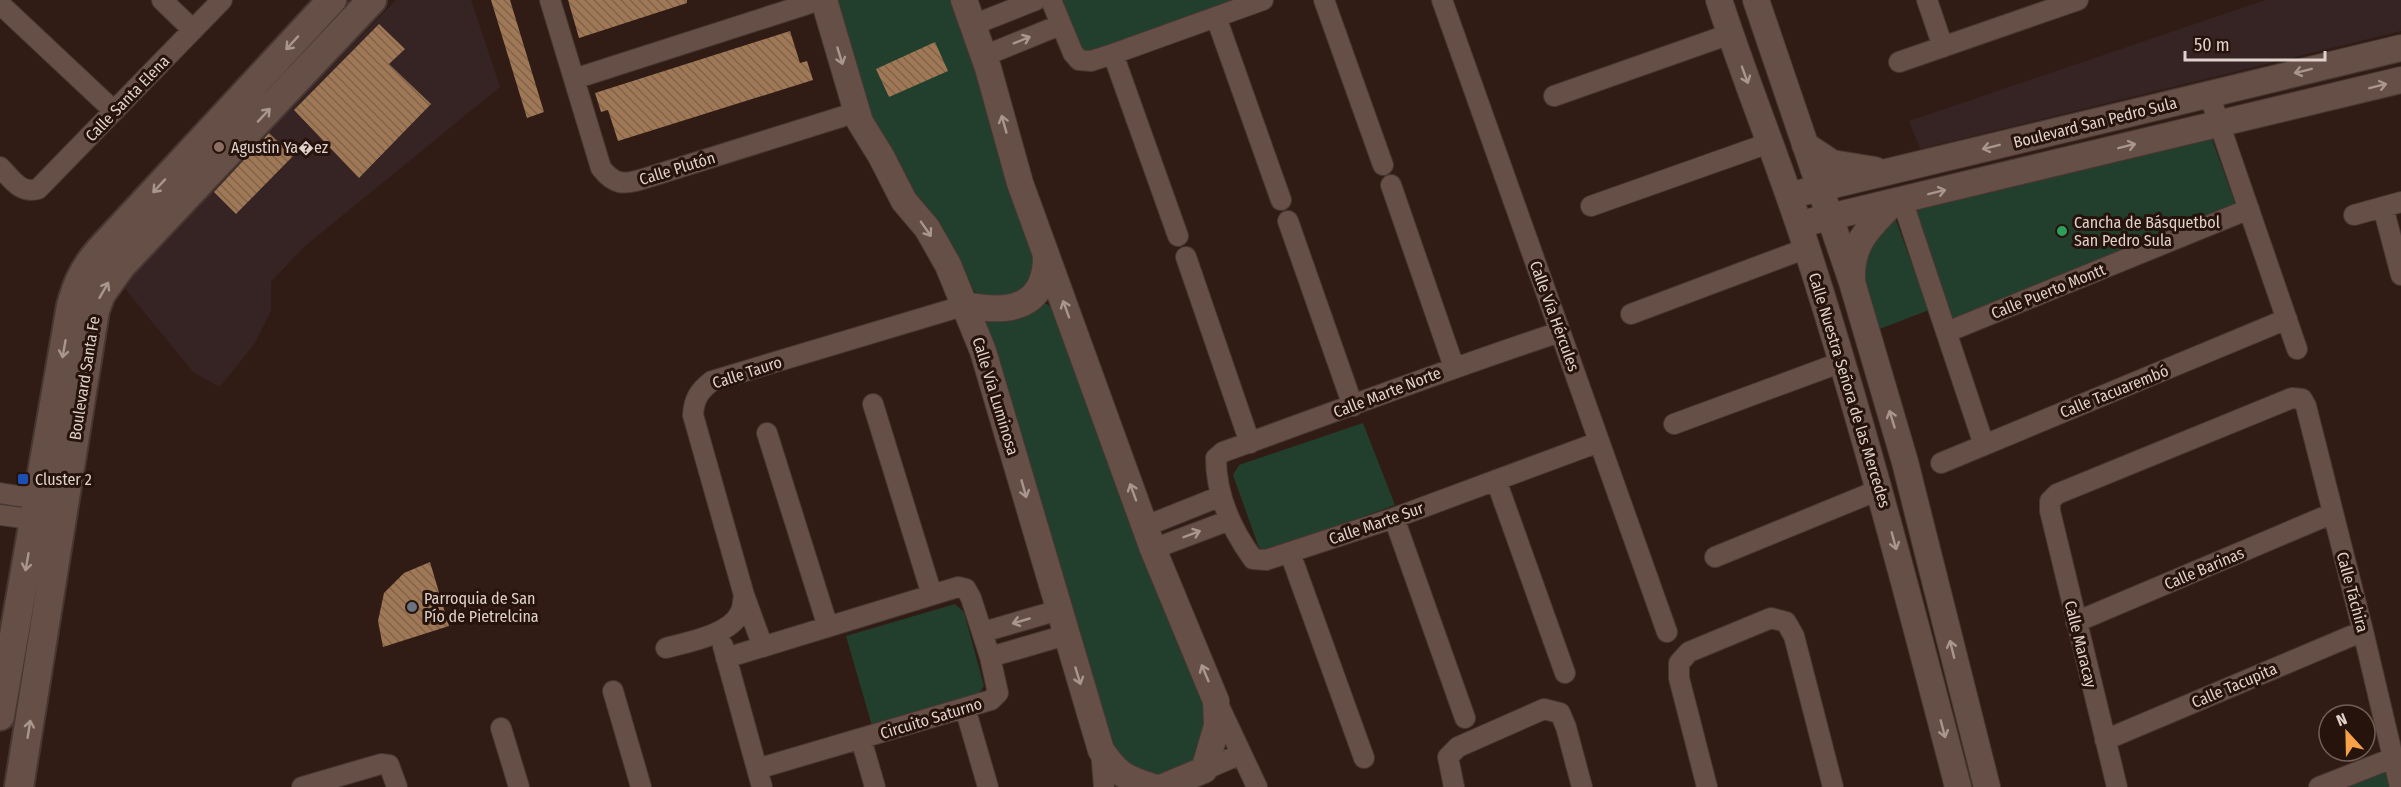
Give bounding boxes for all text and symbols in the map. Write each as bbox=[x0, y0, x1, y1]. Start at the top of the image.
scale bar bbox=[2185, 24, 2324, 62]
one-way arrow bbox=[1012, 34, 1031, 45]
text: 50 m bbox=[2194, 34, 2230, 56]
one-way arrow bbox=[285, 35, 299, 50]
one-way arrow bbox=[835, 46, 846, 65]
street label: Calle Santa Elena bbox=[82, 51, 173, 145]
one-way arrow bbox=[1740, 65, 1751, 84]
one-way arrow bbox=[2294, 66, 2313, 78]
one-way arrow bbox=[2368, 79, 2387, 91]
street label: Boulevard San Pedro Sula bbox=[2011, 93, 2179, 152]
one-way arrow bbox=[256, 107, 271, 122]
one-way arrow bbox=[998, 115, 1009, 134]
place label: Agustin Ya�ez bbox=[231, 138, 328, 157]
marker: Agustin Ya�ez bbox=[212, 140, 226, 154]
one-way arrow bbox=[2117, 140, 2136, 152]
one-way arrow bbox=[1982, 141, 2001, 153]
street label: Calle Plutón bbox=[637, 148, 717, 189]
one-way arrow bbox=[152, 178, 166, 193]
one-way arrow bbox=[1927, 185, 1946, 197]
place label: Cancha de Básquetbol San Pedro Sula bbox=[2074, 213, 2220, 250]
one-way arrow bbox=[920, 220, 932, 236]
marker: Cancha de Básquetbol San Pedro Sula bbox=[2055, 224, 2069, 238]
street label: Calle Vía Hércules bbox=[1526, 258, 1583, 374]
street label: Calle Puerto Montt bbox=[1988, 260, 2109, 323]
street label: Calle Nuestra Señora de las Mercedes bbox=[1805, 270, 1894, 510]
one-way arrow bbox=[98, 282, 110, 299]
one-way arrow bbox=[1060, 300, 1071, 319]
street label: Boulevard Santa Fe bbox=[65, 315, 104, 441]
street label: Calle Vía Luminosa bbox=[969, 335, 1023, 458]
one-way arrow bbox=[58, 338, 69, 358]
street label: Calle Tauro bbox=[710, 352, 784, 393]
street label: Calle Tacuarembó bbox=[2057, 361, 2171, 422]
street label: Calle Marte Norte bbox=[1331, 363, 1444, 422]
one-way arrow bbox=[1886, 410, 1897, 429]
place label: Cluster 2 bbox=[35, 470, 92, 489]
marker: Cluster 2 bbox=[16, 472, 30, 486]
one-way arrow bbox=[1019, 479, 1030, 498]
one-way arrow bbox=[1127, 483, 1138, 502]
street label: Calle Marte Sur bbox=[1326, 498, 1426, 549]
one-way arrow bbox=[1182, 528, 1200, 539]
one-way arrow bbox=[1889, 531, 1900, 550]
street label: Calle Barinas bbox=[2161, 543, 2247, 594]
street label: Calle Táchira bbox=[2333, 550, 2372, 635]
one-way arrow bbox=[21, 551, 32, 571]
place label: Parroquia de San Pío de Pietrelcina bbox=[424, 589, 539, 626]
street label: Calle Maracay bbox=[2061, 599, 2101, 691]
marker: Parroquia de San Pío de Pietrelcina bbox=[405, 600, 419, 614]
one-way arrow bbox=[1012, 616, 1031, 627]
one-way arrow bbox=[1946, 640, 1958, 659]
street label: Calle Tacupita bbox=[2189, 659, 2280, 712]
one-way arrow bbox=[1199, 665, 1210, 683]
one-way arrow bbox=[1074, 666, 1085, 685]
street label: Circuito Saturno bbox=[878, 694, 984, 743]
north arrow bbox=[2317, 703, 2377, 763]
text: N bbox=[2334, 709, 2350, 730]
one-way arrow bbox=[1938, 719, 1950, 738]
one-way arrow bbox=[23, 720, 34, 740]

